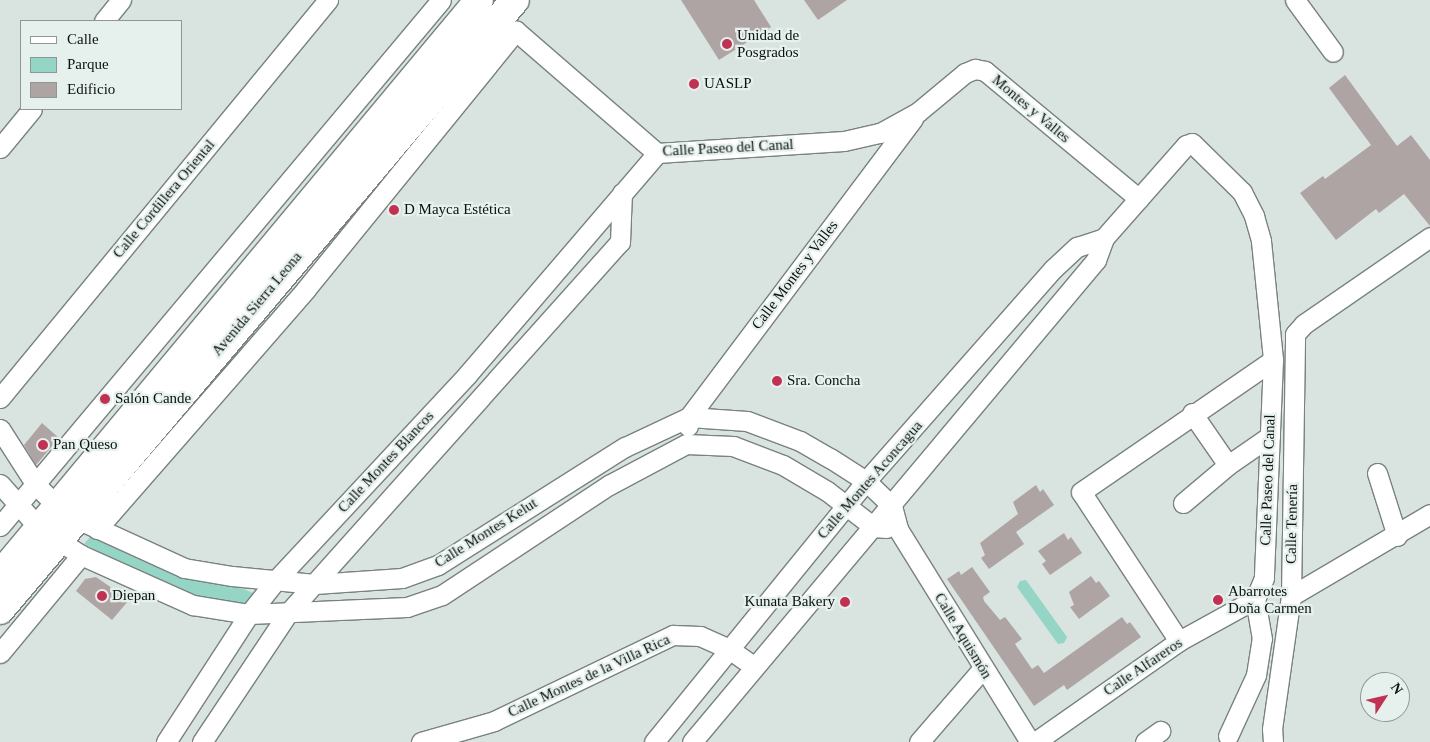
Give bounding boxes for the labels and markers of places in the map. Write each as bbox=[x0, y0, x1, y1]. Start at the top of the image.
place label: Unidad de Posgrados bbox=[737, 26, 799, 61]
marker: Unidad de Posgrados bbox=[721, 38, 733, 50]
place label: UASLP bbox=[704, 75, 752, 93]
marker: UASLP bbox=[688, 78, 700, 90]
place label: D Mayca Estética bbox=[404, 201, 511, 219]
marker: D Mayca Estética bbox=[388, 204, 400, 216]
place label: Sra. Concha bbox=[787, 372, 860, 390]
marker: Sra. Concha bbox=[771, 375, 783, 387]
place label: Salón Cande bbox=[115, 390, 191, 408]
marker: Salón Cande bbox=[99, 393, 111, 405]
place label: Pan Queso bbox=[53, 436, 118, 454]
marker: Pan Queso bbox=[37, 439, 49, 451]
place label: Abarrotes Doña Carmen bbox=[1228, 582, 1312, 617]
place label: Diepan bbox=[112, 587, 155, 605]
marker: Diepan bbox=[96, 590, 108, 602]
place label: Kunata Bakery bbox=[745, 593, 835, 611]
marker: Abarrotes Doña Carmen bbox=[1212, 594, 1224, 606]
marker: Kunata Bakery bbox=[839, 596, 851, 608]

